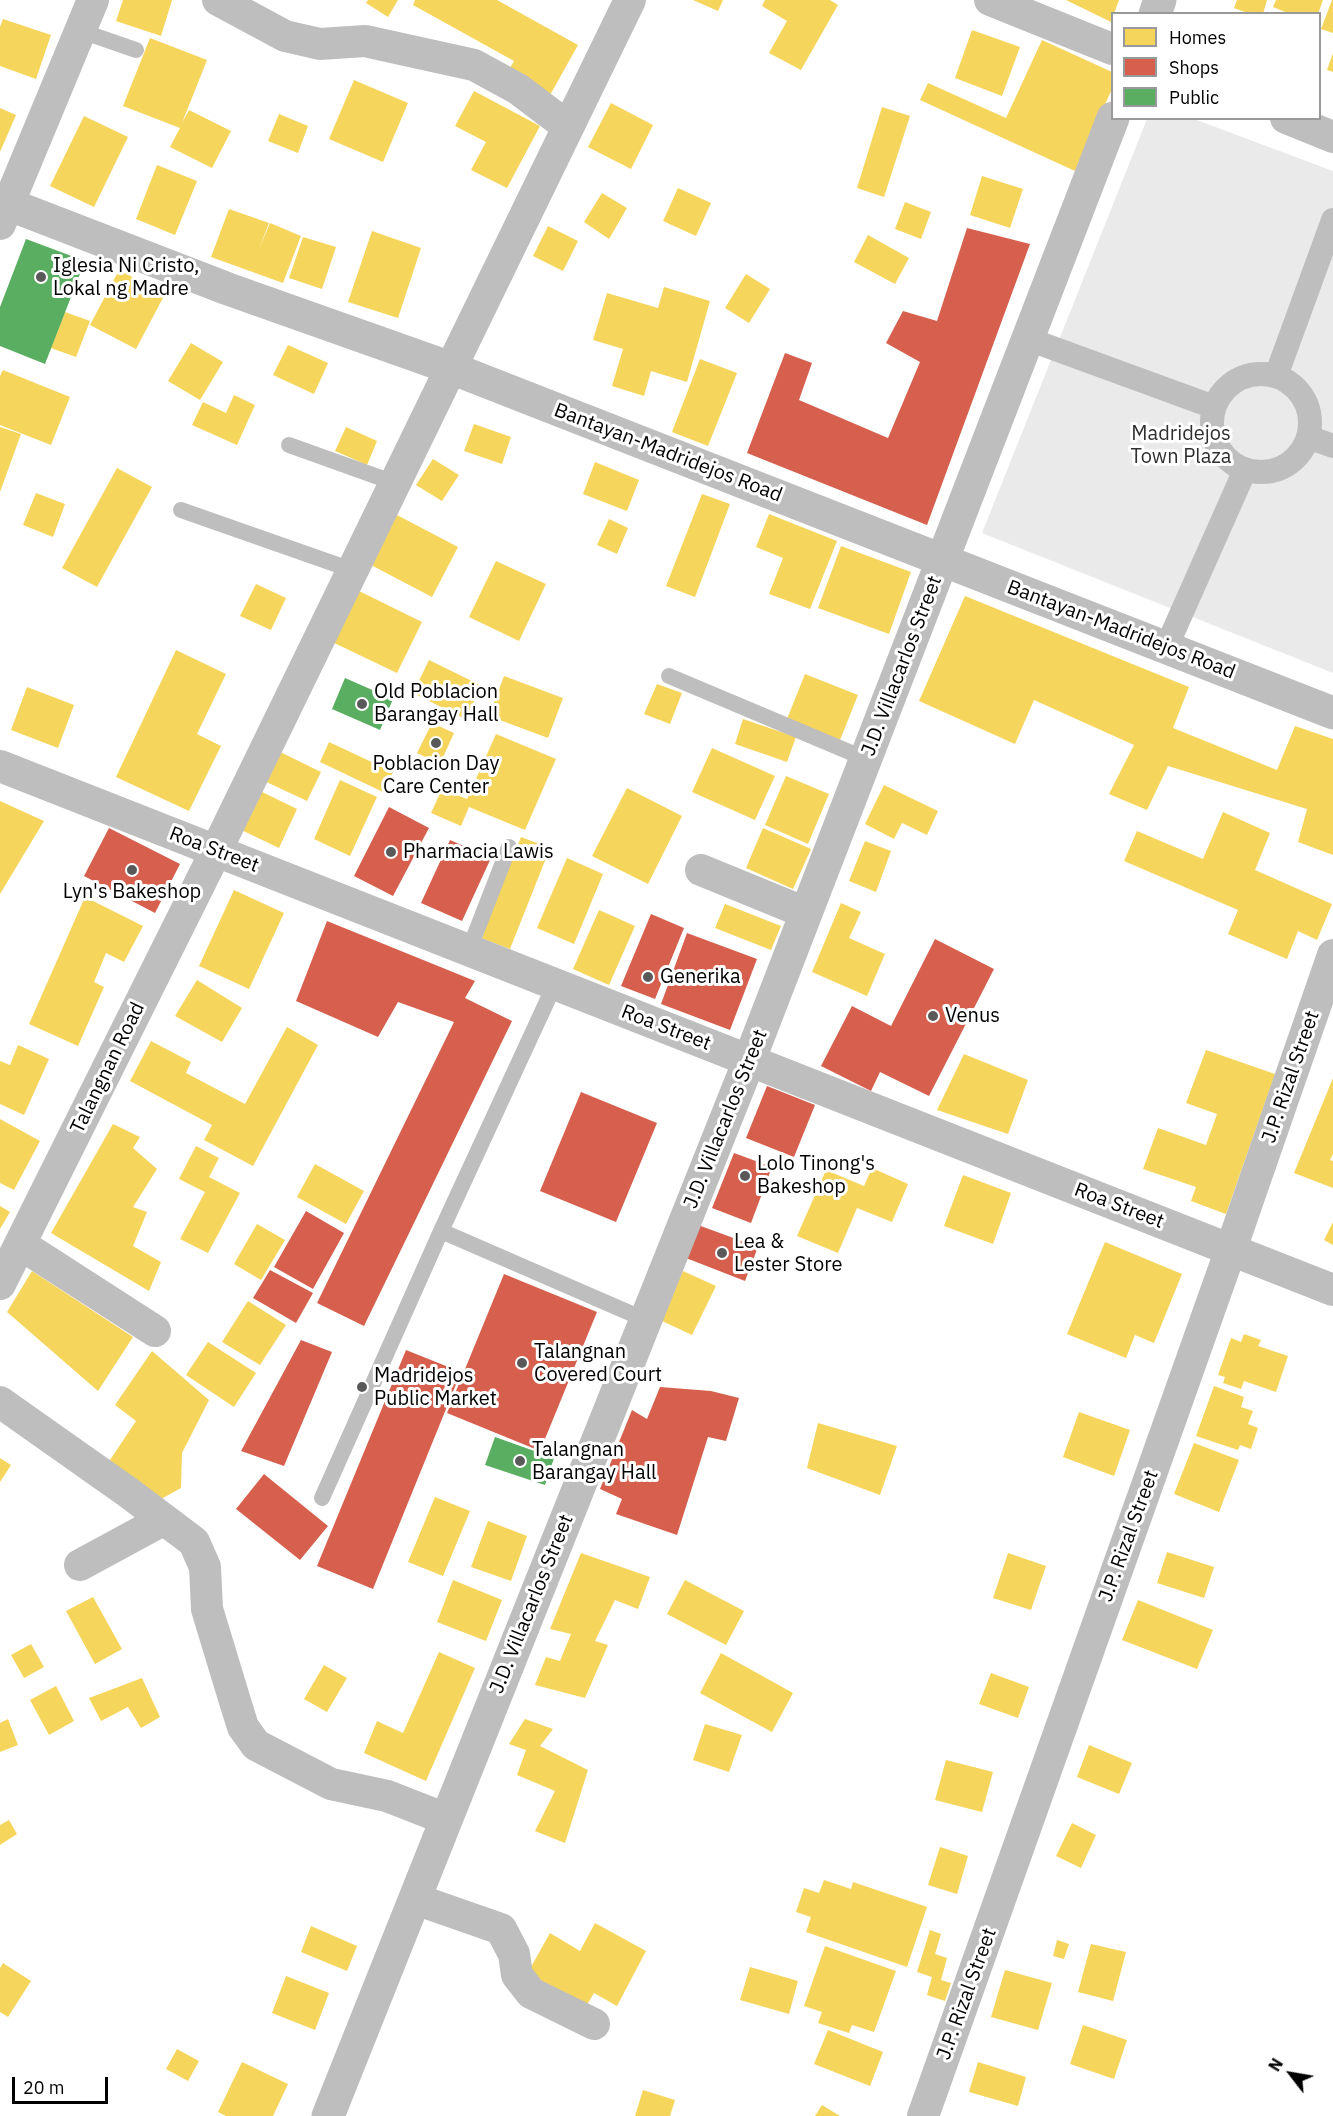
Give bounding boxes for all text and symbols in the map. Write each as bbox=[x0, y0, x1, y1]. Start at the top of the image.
legend bbox=[1111, 12, 1321, 120]
text: Homes bbox=[1169, 26, 1226, 49]
text: Shops bbox=[1169, 56, 1219, 79]
text: Public bbox=[1169, 86, 1219, 109]
place label: Iglesia Ni Cristo, Lokal ng Madre bbox=[53, 254, 200, 301]
marker: Iglesia Ni Cristo, Lokal ng Madre bbox=[34, 270, 48, 284]
street label: Bantayan-Madridejos Road bbox=[551, 398, 785, 508]
park label: Madridejos Town Plaza bbox=[1131, 422, 1231, 469]
street label: J.D. Villacarlos Street bbox=[857, 573, 947, 759]
street label: Bantayan-Madridejos Road bbox=[1004, 575, 1238, 685]
place label: Old Poblacion Barangay Hall bbox=[374, 680, 498, 727]
marker: Old Poblacion Barangay Hall bbox=[355, 697, 369, 711]
marker: Poblacion Day Care Center bbox=[429, 736, 443, 750]
place label: Poblacion Day Care Center bbox=[373, 752, 499, 799]
street label: Roa Street bbox=[166, 822, 262, 878]
place label: Pharmacia Lawis bbox=[403, 840, 554, 864]
marker: Pharmacia Lawis bbox=[384, 845, 398, 859]
marker: Lyn's Bakeshop bbox=[125, 863, 139, 877]
place label: Lyn's Bakeshop bbox=[63, 880, 201, 904]
place label: Generika bbox=[660, 965, 741, 989]
marker: Generika bbox=[641, 970, 655, 984]
street label: Talangnan Road bbox=[66, 999, 150, 1137]
street label: Roa Street bbox=[618, 1000, 714, 1056]
place label: Venus bbox=[945, 1004, 1000, 1028]
street label: J.P. Rizal Street bbox=[1257, 1008, 1325, 1146]
marker: Venus bbox=[926, 1009, 940, 1023]
street label: J.D. Villacarlos Street bbox=[679, 1026, 773, 1212]
place label: Lolo Tinong's Bakeshop bbox=[757, 1152, 875, 1199]
marker: Lolo Tinong's Bakeshop bbox=[738, 1169, 752, 1183]
street label: Roa Street bbox=[1071, 1178, 1167, 1234]
place label: Lea & Lester Store bbox=[734, 1230, 842, 1277]
marker: Lea & Lester Store bbox=[715, 1246, 729, 1260]
place label: Talangnan Covered Court bbox=[534, 1340, 662, 1387]
marker: Talangnan Covered Court bbox=[515, 1356, 529, 1370]
place label: Madridejos Public Market bbox=[374, 1364, 497, 1411]
marker: Madridejos Public Market bbox=[355, 1380, 369, 1394]
place label: Talangnan Barangay Hall bbox=[532, 1438, 656, 1485]
marker: Talangnan Barangay Hall bbox=[513, 1454, 527, 1468]
street label: J.P. Rizal Street bbox=[1094, 1467, 1164, 1605]
street label: J.D. Villacarlos Street bbox=[485, 1511, 579, 1697]
street label: J.P. Rizal Street bbox=[932, 1925, 1002, 2063]
north arrow bbox=[1261, 2044, 1321, 2104]
text: N bbox=[1264, 2055, 1287, 2075]
scale bar bbox=[15, 2065, 111, 2103]
text: 20 m bbox=[23, 2076, 65, 2099]

